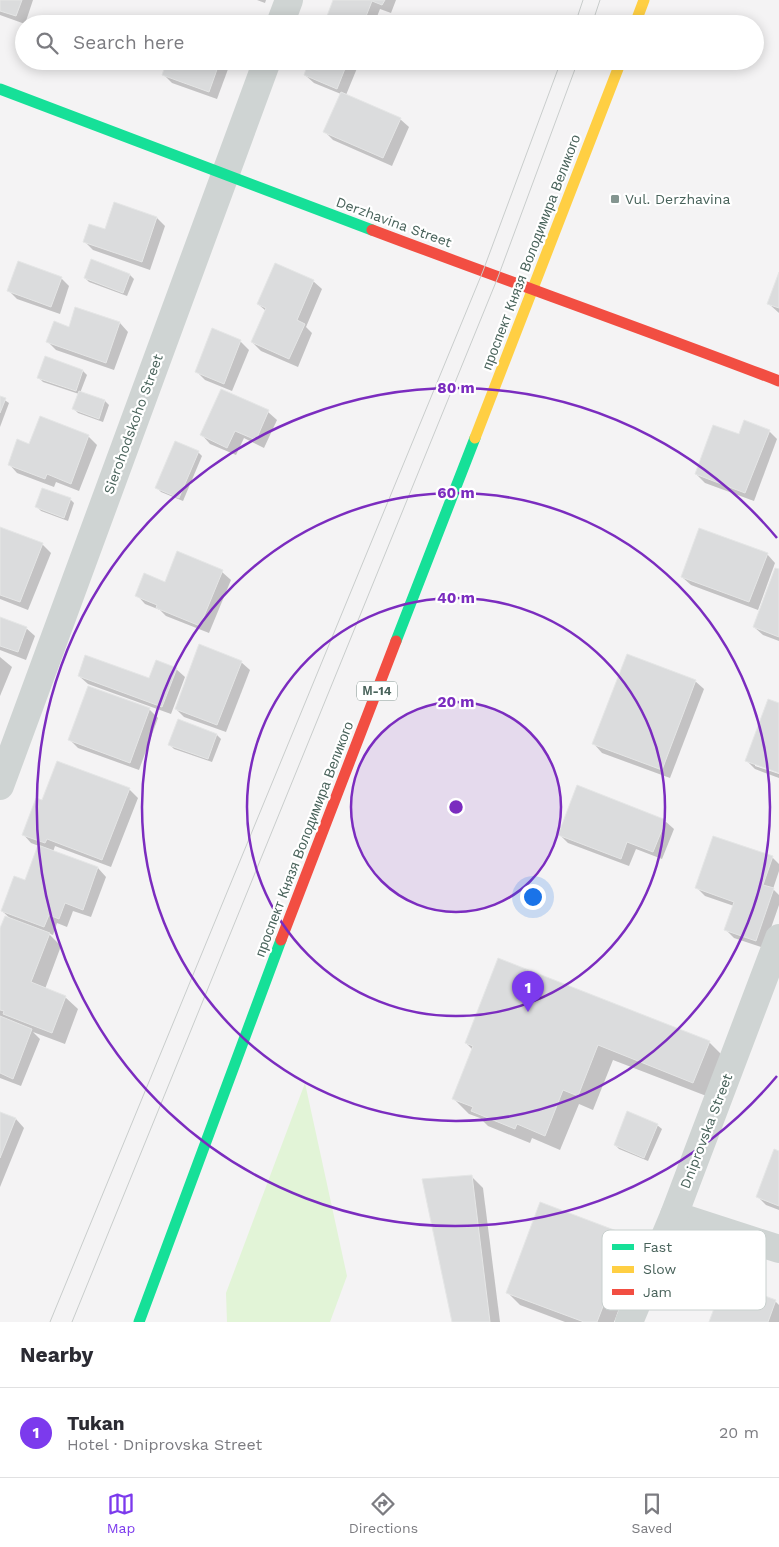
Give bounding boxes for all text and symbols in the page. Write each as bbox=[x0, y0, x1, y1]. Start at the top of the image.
search box bbox=[15, 15, 764, 70]
icon: search bbox=[33, 29, 61, 57]
text: Search here bbox=[73, 31, 184, 54]
street label: проспект Князя Володимира Великого bbox=[479, 132, 584, 372]
place label: Vul. Derzhavina bbox=[625, 191, 730, 207]
marker: Vul. Derzhavina bbox=[609, 193, 621, 205]
street label: Derzhavina Street bbox=[334, 194, 454, 250]
street label: Sierohodskoho Street bbox=[100, 352, 166, 496]
text: 80 m bbox=[437, 379, 475, 397]
text: 60 m bbox=[437, 484, 475, 502]
text: 40 m bbox=[437, 589, 475, 607]
road number: М-14 bbox=[357, 681, 397, 700]
text: 20 m bbox=[437, 693, 475, 711]
street label: проспект Князя Володимира Великого bbox=[252, 719, 357, 959]
centre of rings bbox=[447, 798, 465, 816]
your location bbox=[520, 884, 546, 910]
pin: 1 bbox=[512, 971, 544, 1012]
street label: Dniprovska Street bbox=[677, 1071, 735, 1191]
legend bbox=[602, 1230, 766, 1310]
text: Fast bbox=[643, 1239, 672, 1255]
text: Slow bbox=[643, 1261, 676, 1277]
text: Jam bbox=[643, 1284, 672, 1300]
text: Nearby bbox=[20, 1342, 93, 1367]
text: Tukan bbox=[67, 1412, 125, 1435]
text: 1 bbox=[33, 1423, 39, 1442]
text: 20 m bbox=[719, 1423, 759, 1442]
text: Hotel · Dniprovska Street bbox=[67, 1435, 262, 1454]
tab: Map bbox=[107, 1490, 135, 1536]
tab: Directions bbox=[349, 1490, 418, 1536]
tab: Saved bbox=[632, 1490, 672, 1536]

